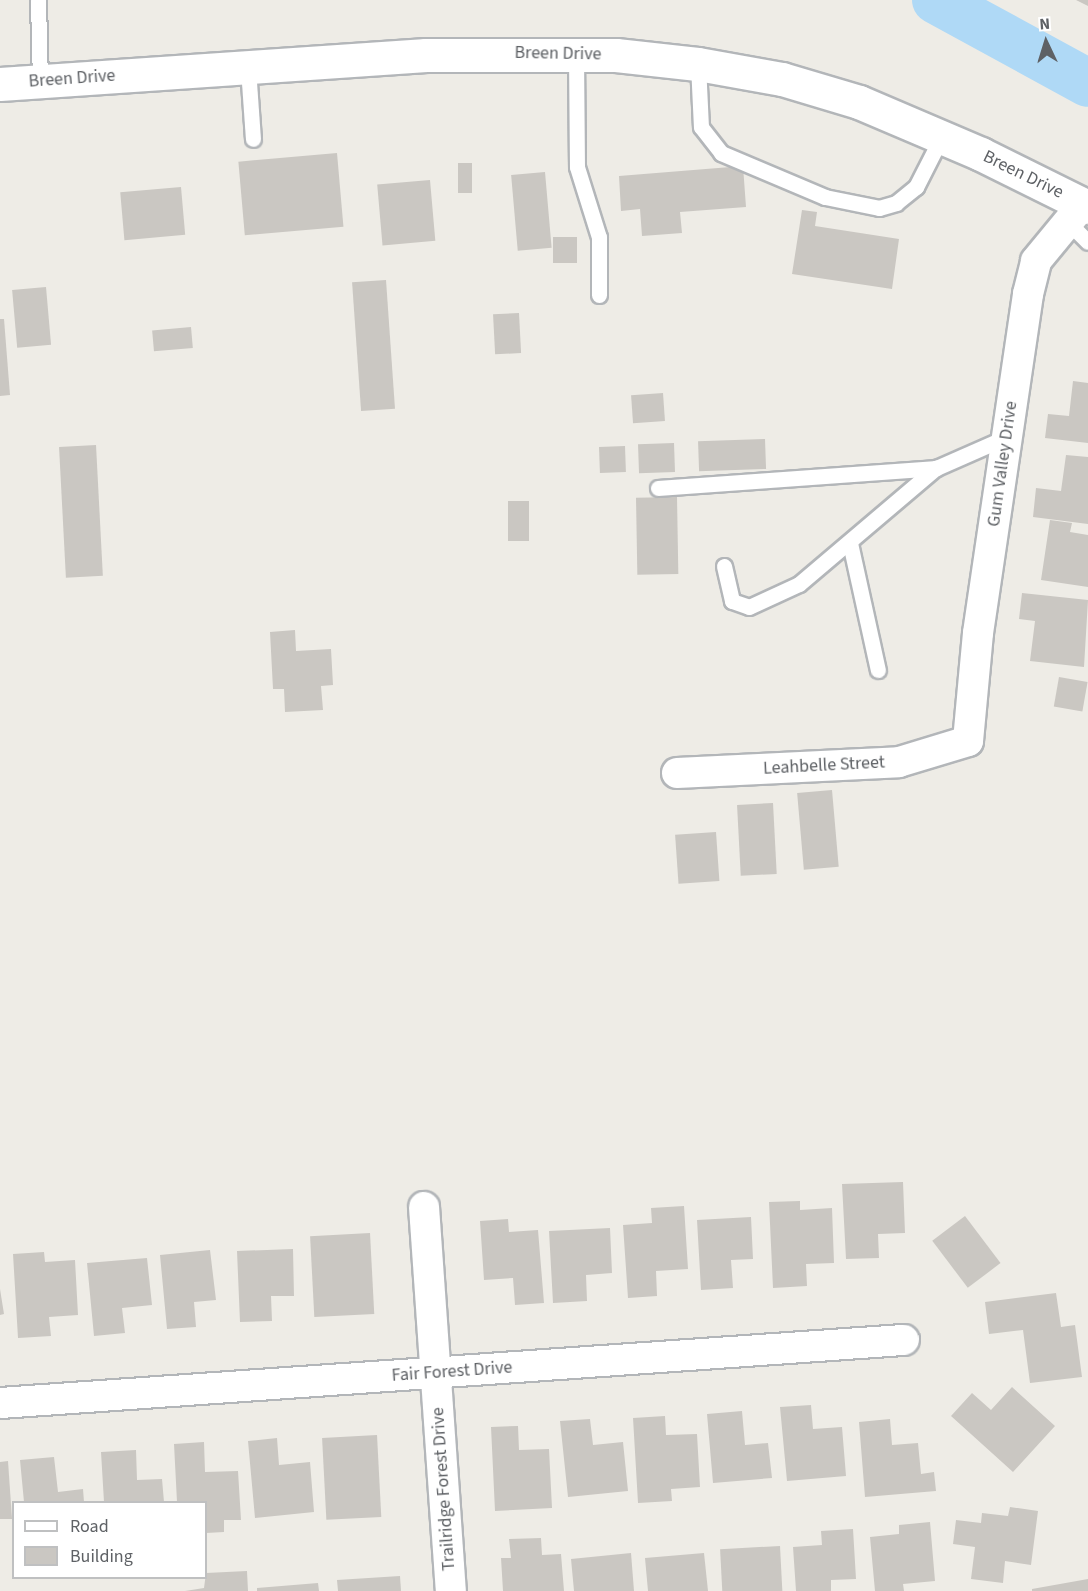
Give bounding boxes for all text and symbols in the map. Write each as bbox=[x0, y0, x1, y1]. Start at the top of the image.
north arrow bbox=[1016, 12, 1076, 72]
text: N bbox=[1039, 13, 1051, 35]
street label: Breen Drive bbox=[514, 42, 602, 66]
street label: Breen Drive bbox=[28, 65, 116, 93]
street label: Breen Drive bbox=[979, 146, 1067, 204]
street label: Gum Valley Drive bbox=[983, 400, 1023, 528]
street label: Leahbelle Street bbox=[763, 752, 885, 780]
street label: Fair Forest Drive bbox=[391, 1357, 513, 1387]
street label: Trailridge Forest Drive bbox=[428, 1406, 460, 1572]
legend bbox=[12, 1501, 207, 1579]
text: Road bbox=[70, 1514, 109, 1539]
text: Building bbox=[70, 1544, 133, 1569]

